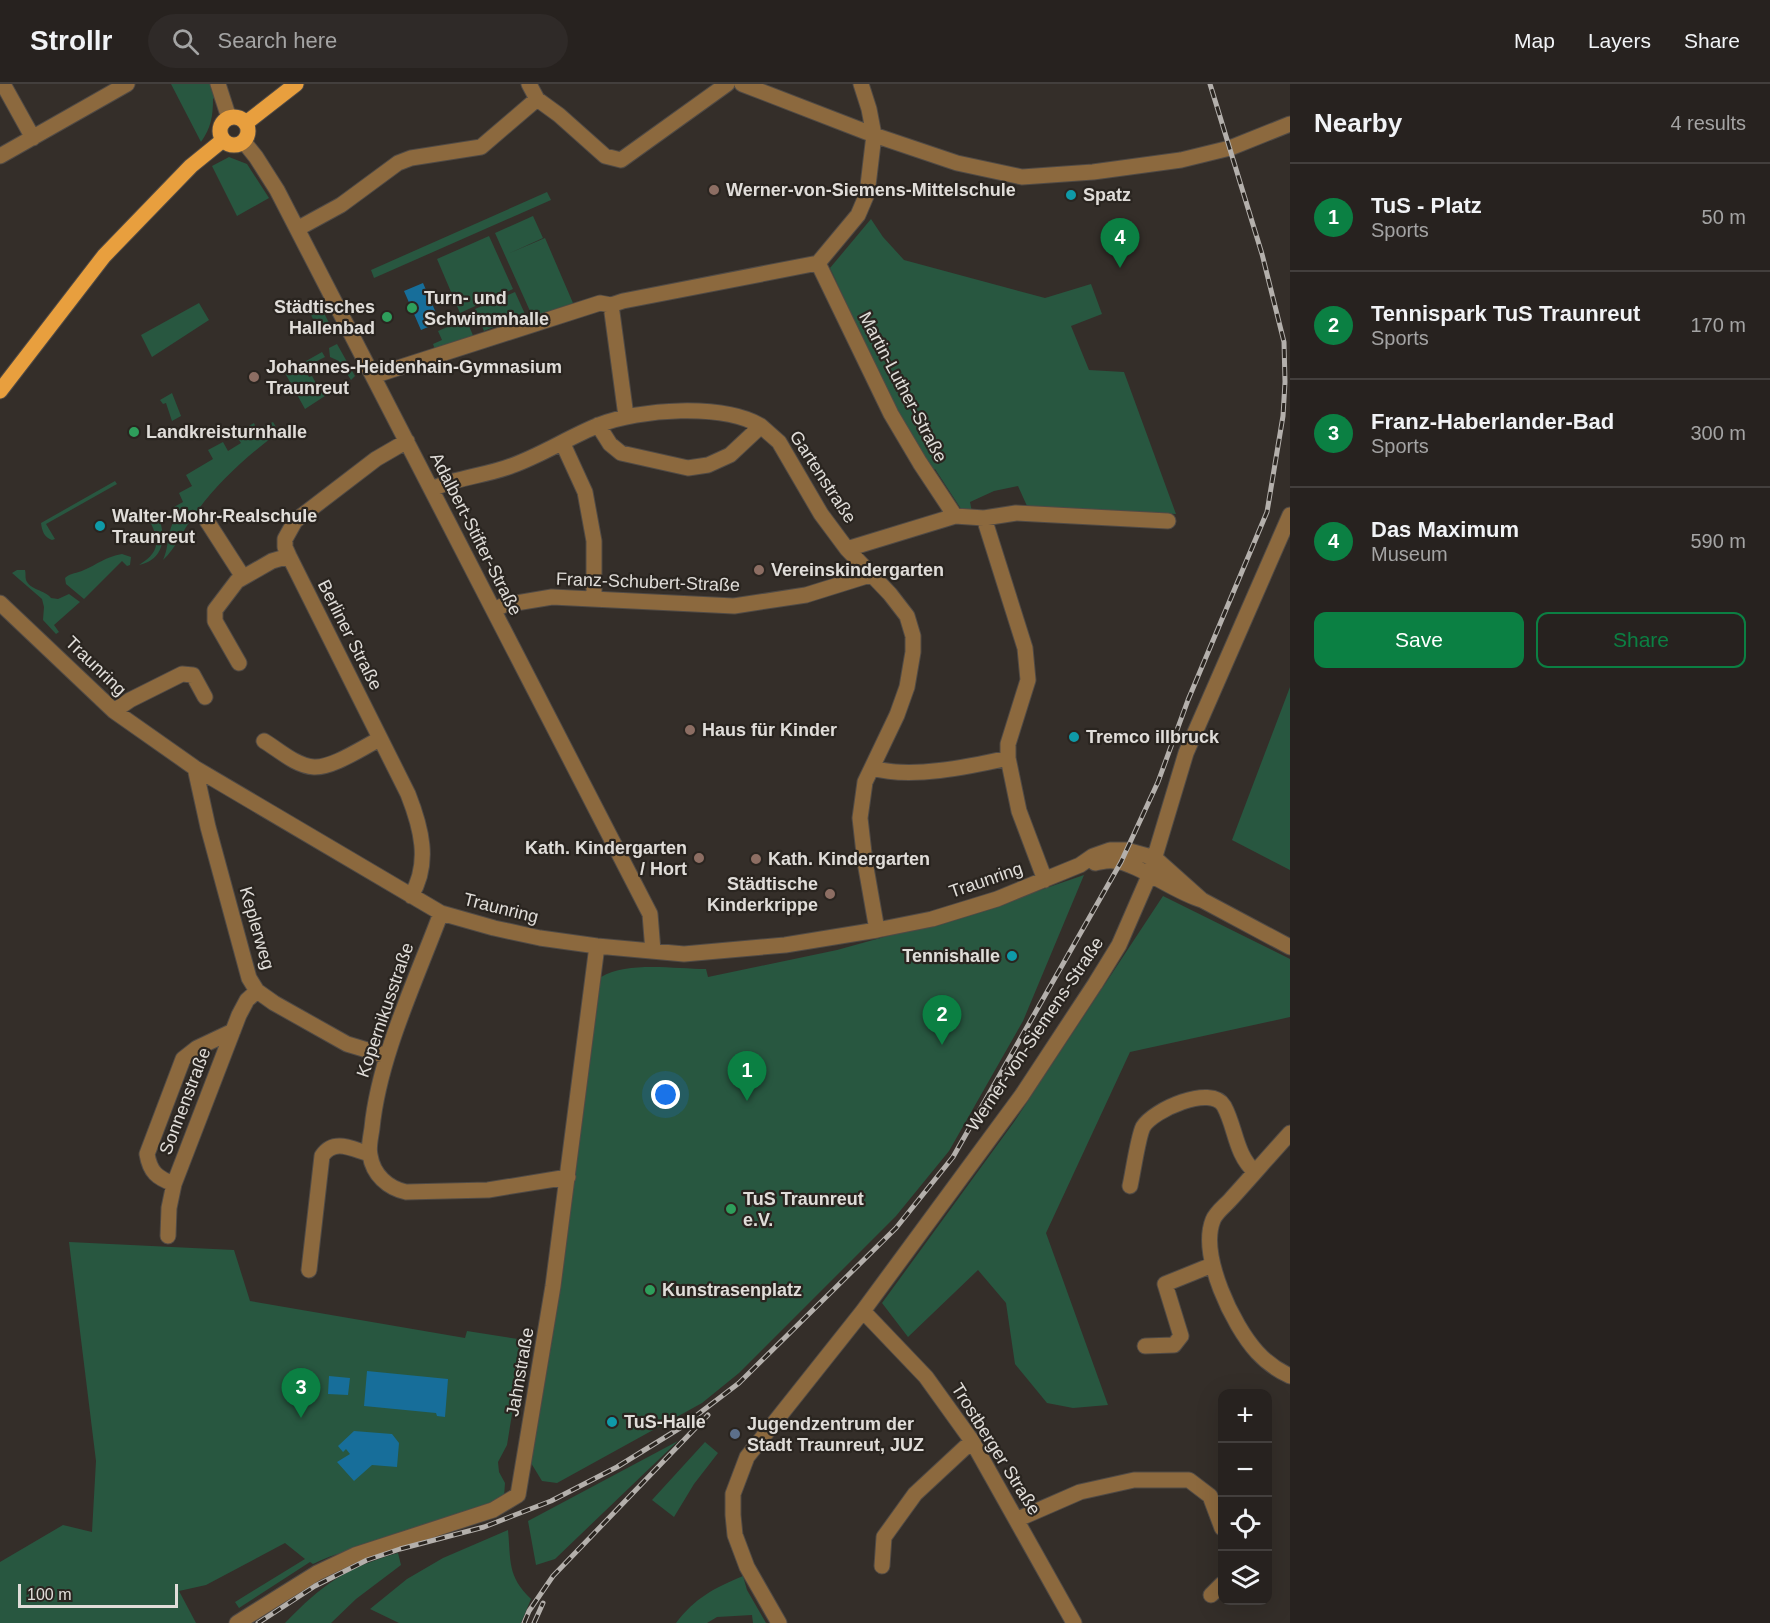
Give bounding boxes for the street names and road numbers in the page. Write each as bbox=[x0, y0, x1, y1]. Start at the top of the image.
street label: Martin-Luther-Straße bbox=[855, 309, 951, 465]
street label: Gartenstraße bbox=[786, 427, 860, 527]
street label: Adalbert-Stifter-Straße bbox=[426, 449, 526, 619]
street label: Franz-Schubert-Straße bbox=[556, 569, 740, 595]
street label: Berliner Straße bbox=[314, 577, 386, 693]
street label: Traunring bbox=[62, 632, 130, 700]
street label: Traunring bbox=[947, 858, 1025, 902]
street label: Keplerweg bbox=[236, 884, 278, 972]
street label: Traunring bbox=[462, 889, 540, 927]
street label: Werner-von-Siemens-Straße bbox=[962, 933, 1108, 1135]
street label: Kopernikusstraße bbox=[353, 940, 417, 1080]
street label: Sonnenstraße bbox=[155, 1045, 215, 1157]
street label: Jahnstraße bbox=[502, 1326, 538, 1418]
street label: Trostberger Straße bbox=[947, 1380, 1045, 1518]

